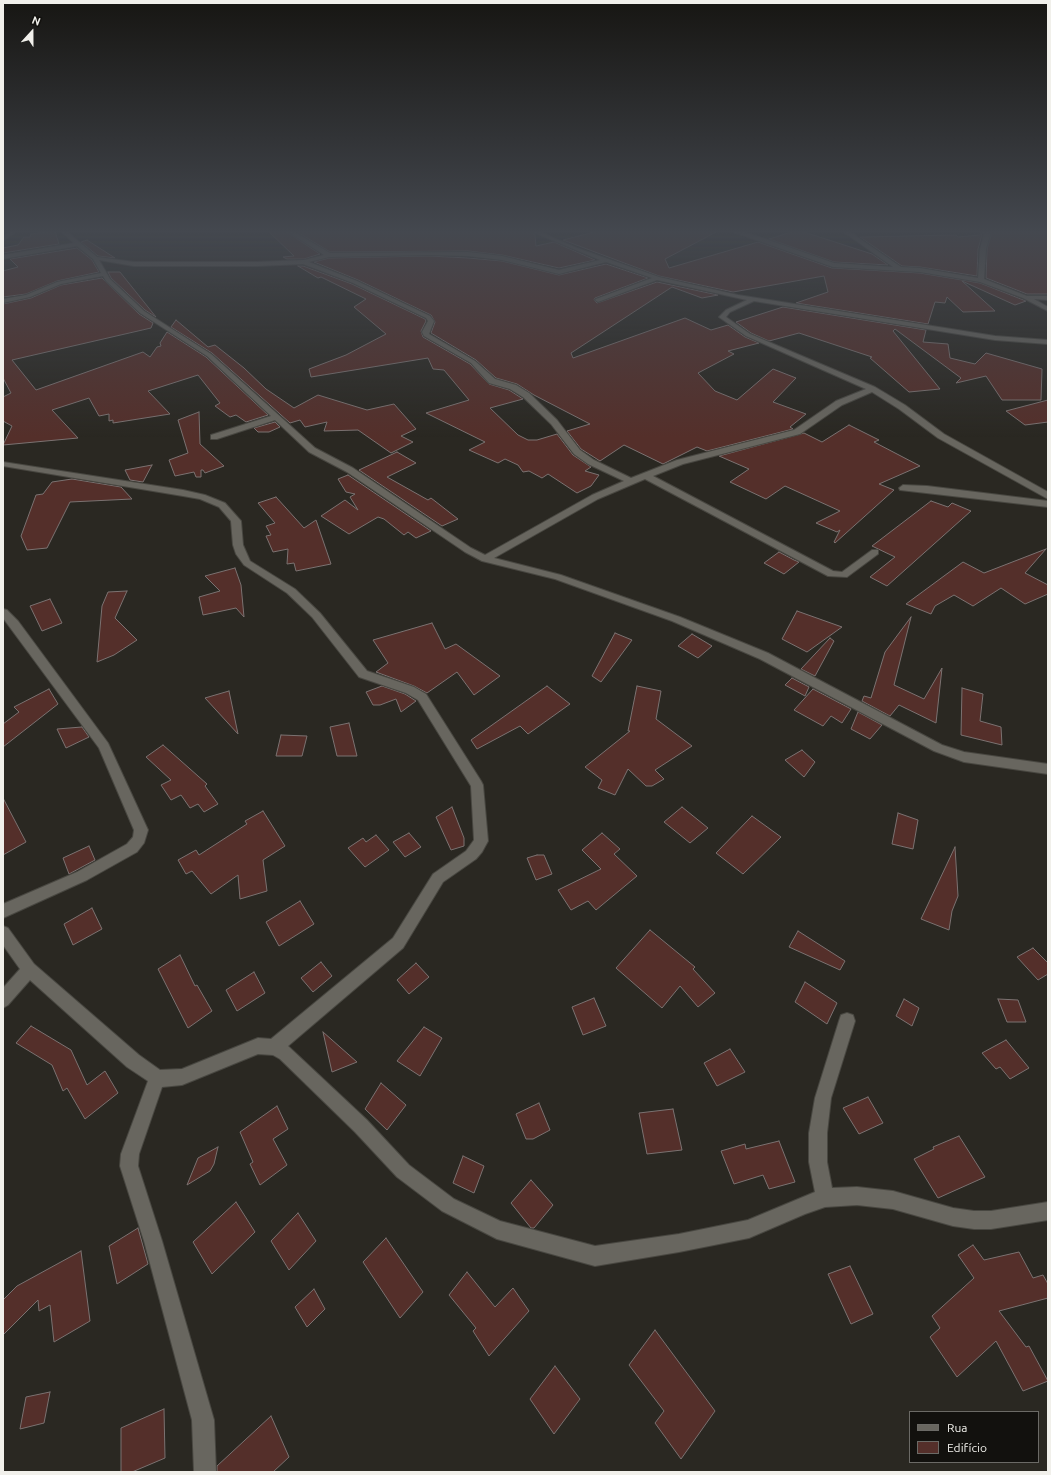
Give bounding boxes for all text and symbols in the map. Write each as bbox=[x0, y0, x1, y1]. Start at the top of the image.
north arrow bbox=[12, 12, 52, 52]
text: N bbox=[30, 14, 42, 28]
legend bbox=[909, 1411, 1039, 1463]
text: Rua bbox=[947, 1421, 968, 1434]
text: Edifício bbox=[947, 1441, 987, 1454]

